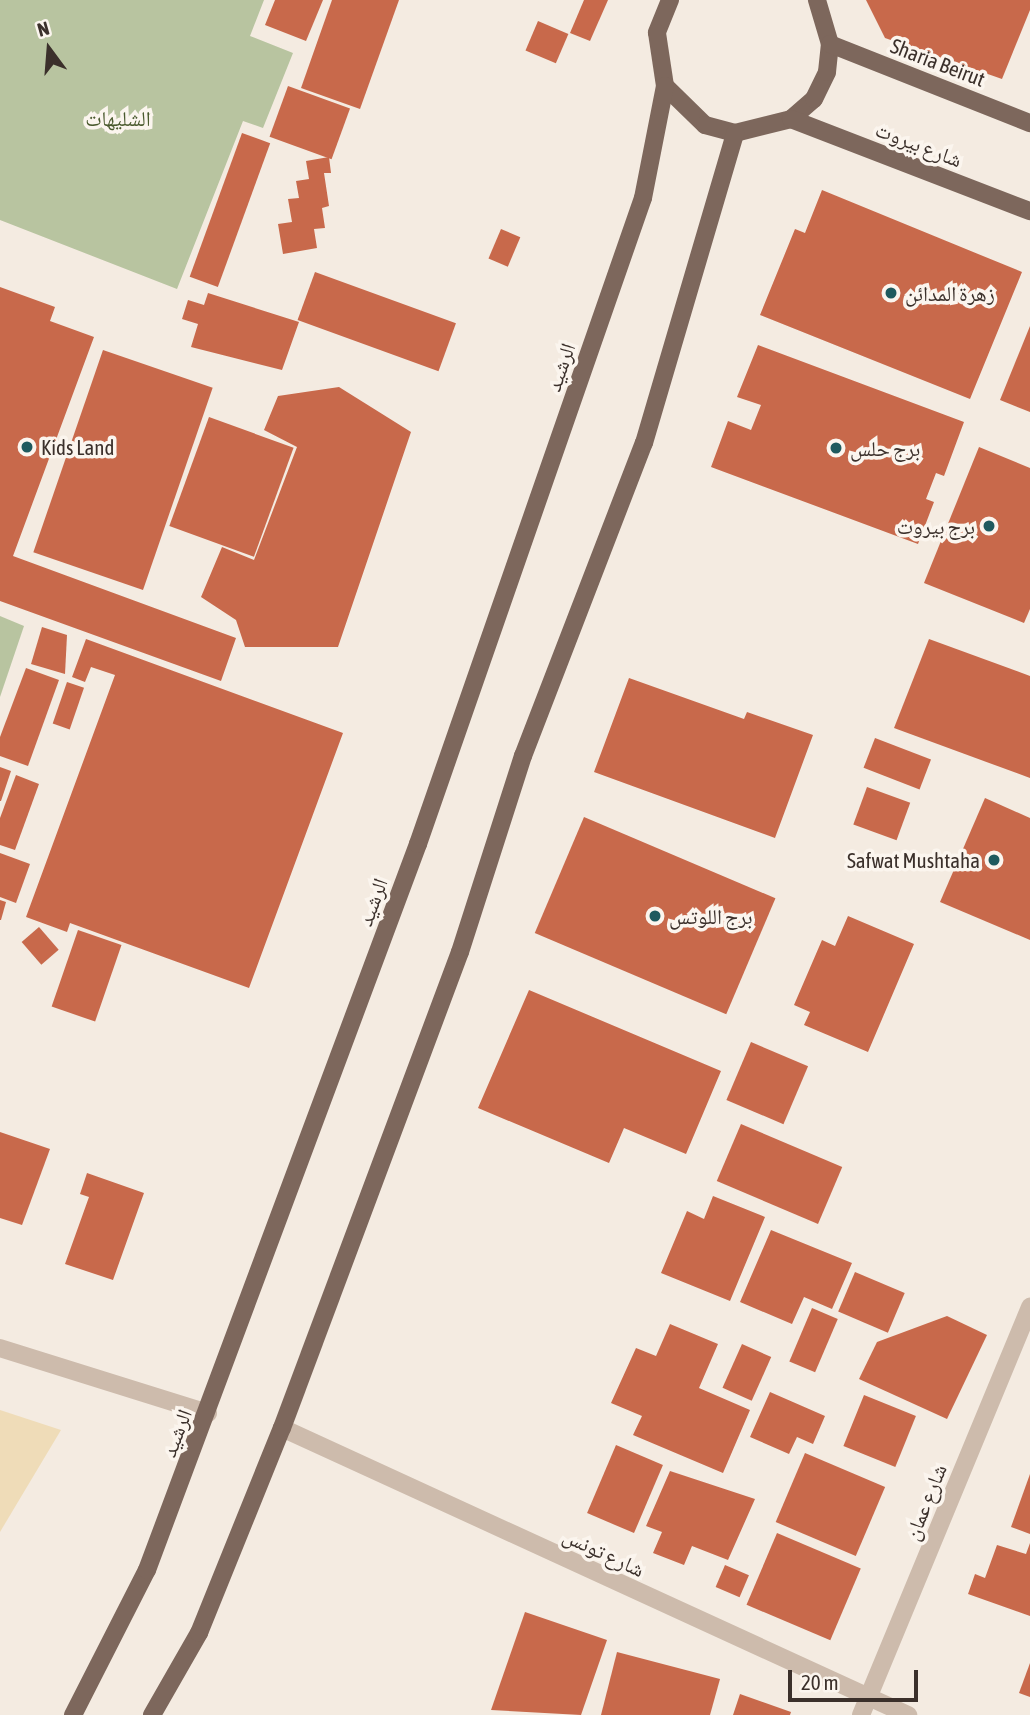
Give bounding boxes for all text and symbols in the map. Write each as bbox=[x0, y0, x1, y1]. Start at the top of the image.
north arrow bbox=[14, 14, 84, 84]
text: N bbox=[35, 17, 52, 41]
street label: Sharia Beirut bbox=[887, 32, 989, 92]
park label: الشليهات bbox=[85, 105, 151, 131]
street label: شارع بيروت bbox=[872, 116, 966, 172]
place label: زهرة المدائن bbox=[905, 280, 995, 306]
marker: زهرة المدائن bbox=[883, 285, 899, 301]
street label: الرشيد bbox=[540, 340, 580, 394]
place label: Kids Land bbox=[41, 434, 114, 460]
place label: برج حلس bbox=[850, 435, 920, 461]
marker: Kids Land bbox=[19, 439, 35, 455]
marker: برج حلس bbox=[828, 440, 844, 456]
place label: برج بيروت bbox=[897, 513, 975, 539]
marker: برج بيروت bbox=[981, 518, 997, 534]
place label: Safwat Mushtaha bbox=[847, 847, 980, 873]
marker: Safwat Mushtaha bbox=[986, 852, 1002, 868]
street label: الرشيد bbox=[352, 875, 392, 929]
place label: برج اللوتس bbox=[669, 903, 752, 929]
marker: برج اللوتس bbox=[647, 908, 663, 924]
street label: الرشيد bbox=[155, 1405, 197, 1461]
street label: شارع عمان bbox=[898, 1460, 952, 1544]
street label: شارع تونس bbox=[559, 1522, 649, 1582]
scale bar bbox=[792, 1656, 922, 1700]
text: 20 m bbox=[801, 1670, 839, 1694]

